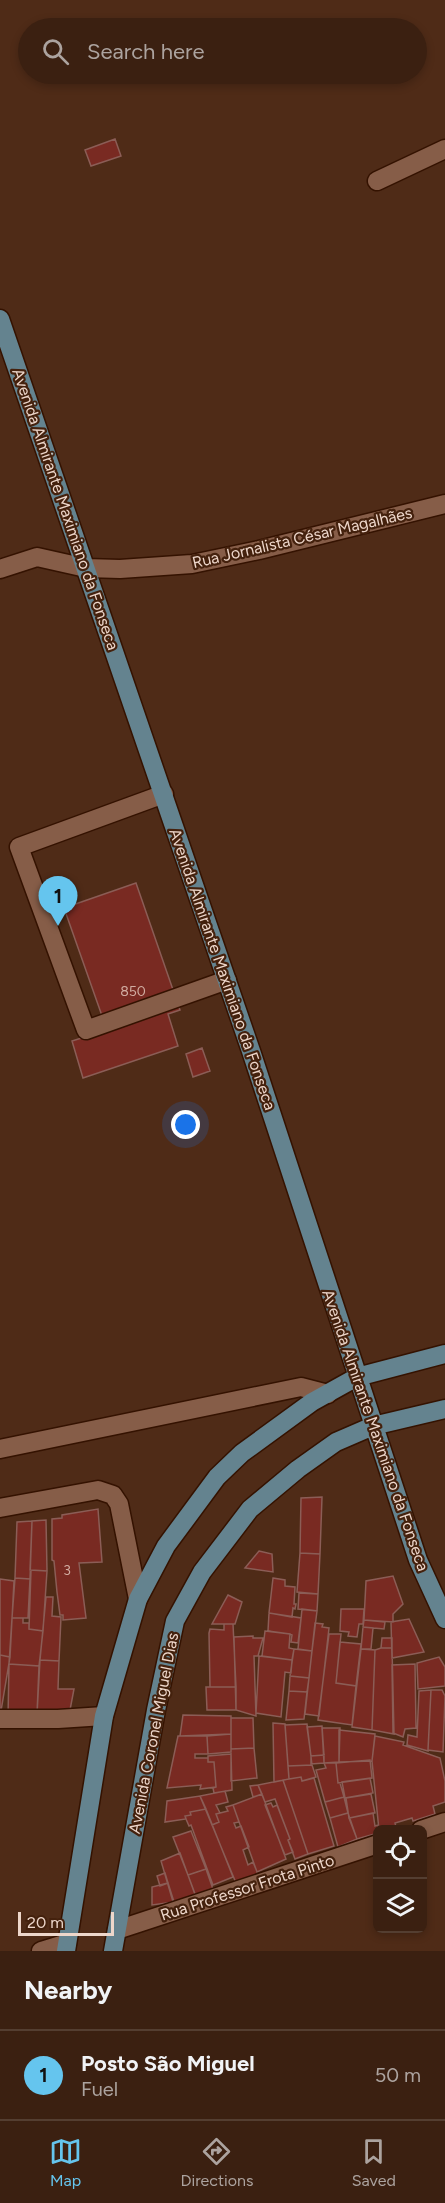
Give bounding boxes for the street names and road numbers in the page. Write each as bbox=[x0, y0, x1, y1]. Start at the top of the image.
street label: Avenida Almirante Maximiano da Fonseca bbox=[8, 366, 123, 652]
street label: Rua Jornalista César Magalhães bbox=[190, 503, 414, 572]
street label: Avenida Almirante Maximiano da Fonseca bbox=[165, 826, 280, 1112]
street label: Avenida Almirante Maximiano da Fonseca bbox=[318, 1287, 433, 1573]
street label: Avenida Coronel Miguel Dias bbox=[125, 1631, 182, 1835]
street label: Rua Professor Frota Pinto bbox=[158, 1850, 336, 1925]

